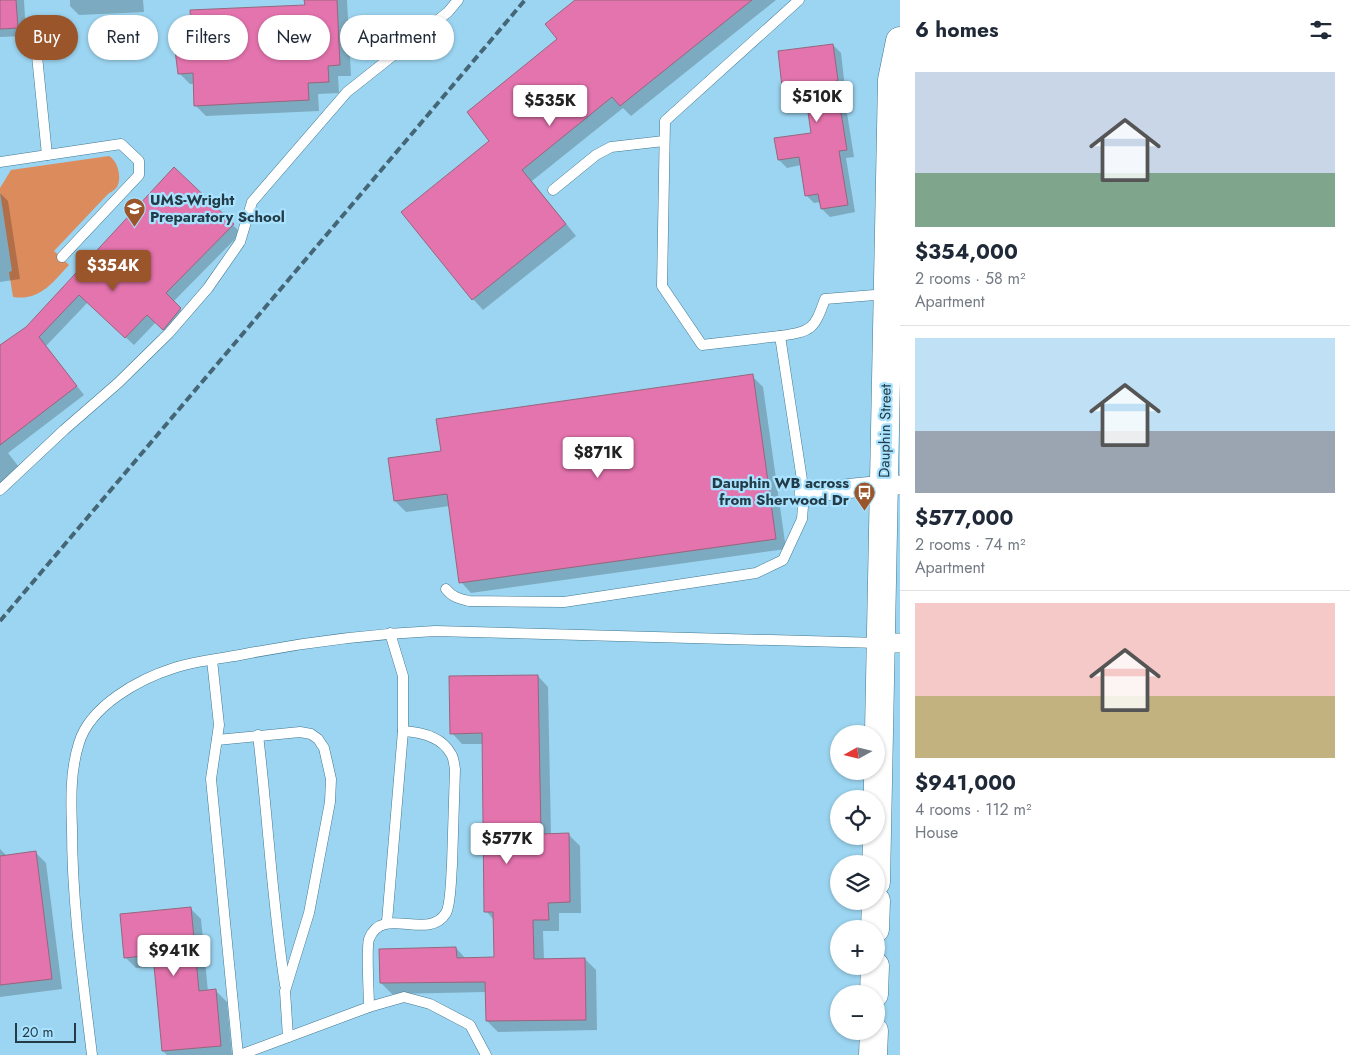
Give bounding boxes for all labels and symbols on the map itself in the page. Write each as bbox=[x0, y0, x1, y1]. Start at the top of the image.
pin: $510K bbox=[782, 80, 852, 123]
pin: $535K bbox=[515, 84, 585, 127]
place label: UMS-Wright Preparatory School bbox=[150, 189, 285, 228]
school or university icon: UMS-Wright Preparatory School bbox=[122, 197, 146, 228]
pin: $354K bbox=[78, 250, 148, 292]
street label: Dauphin Street bbox=[873, 384, 897, 478]
pin: $871K bbox=[563, 436, 633, 479]
place label: Dauphin WB across from Sherwood Dr bbox=[712, 472, 850, 511]
bus stop icon: Dauphin WB across from Sherwood Dr bbox=[853, 480, 877, 511]
north arrow bbox=[830, 725, 885, 780]
pin: $577K bbox=[472, 822, 542, 865]
pin: $941K bbox=[139, 934, 209, 977]
scale bar bbox=[15, 1020, 76, 1043]

